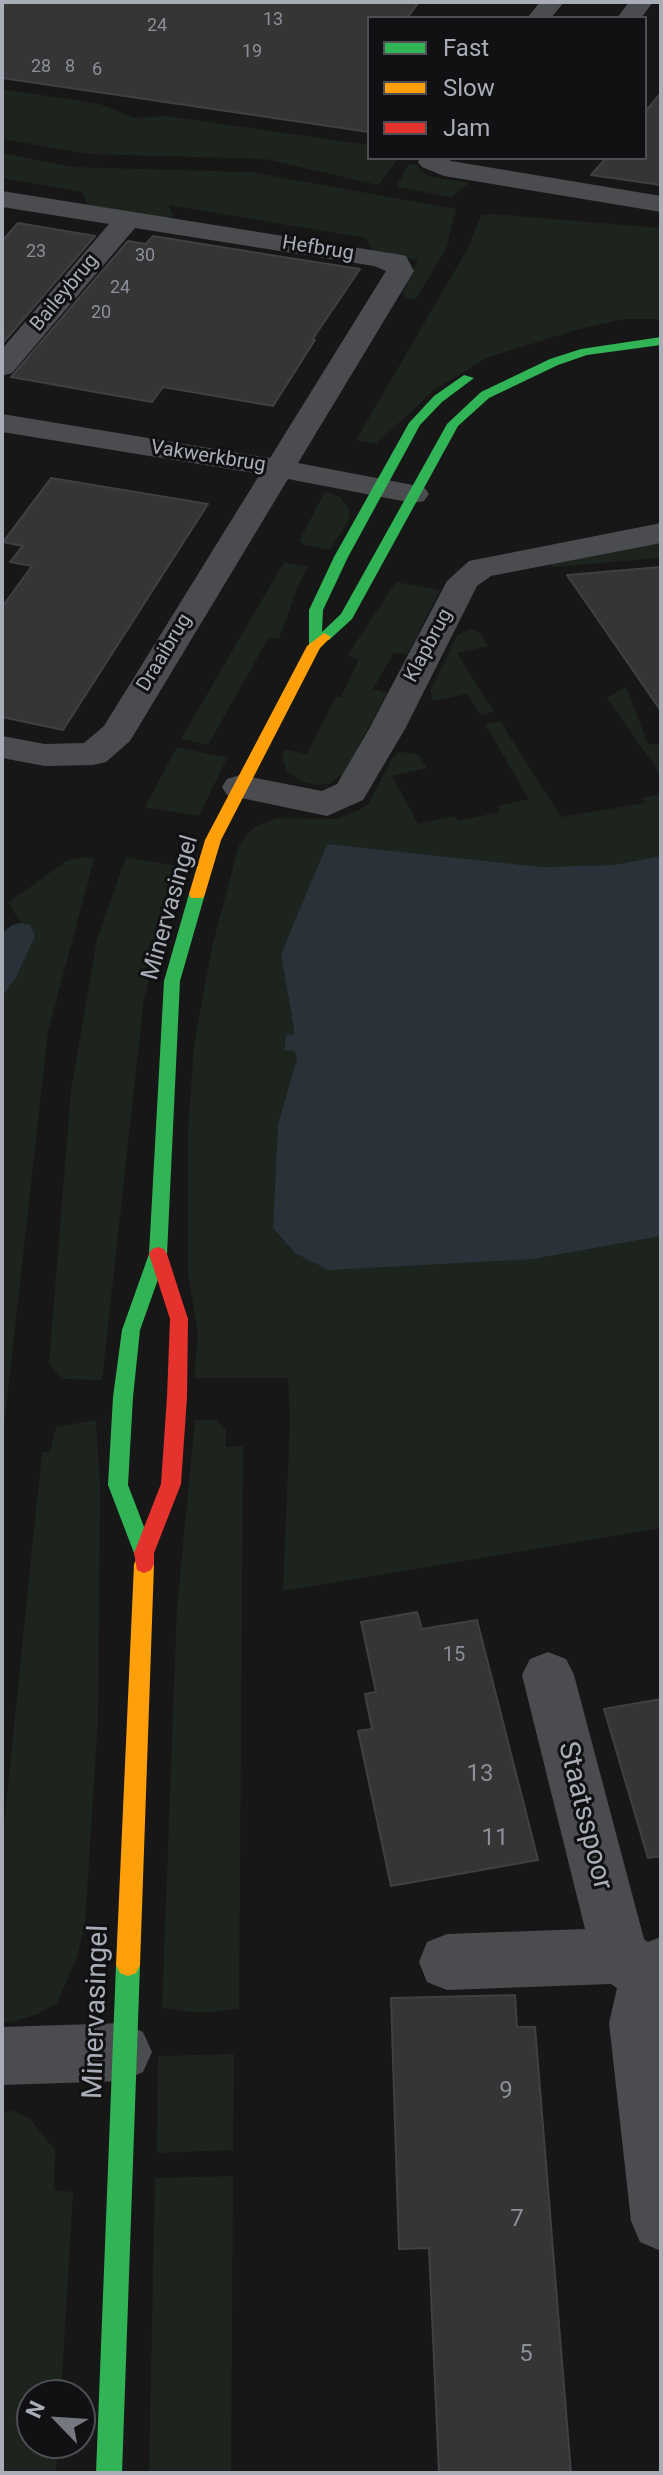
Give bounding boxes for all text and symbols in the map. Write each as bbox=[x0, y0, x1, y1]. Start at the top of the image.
house number: 13 bbox=[263, 9, 283, 31]
house number: 24 bbox=[147, 15, 167, 37]
legend bbox=[367, 16, 647, 160]
text: Fast bbox=[443, 34, 489, 62]
house number: 19 bbox=[242, 41, 262, 63]
house number: 28 bbox=[31, 56, 51, 78]
house number: 8 bbox=[65, 56, 75, 78]
house number: 6 bbox=[92, 59, 102, 81]
text: Slow bbox=[443, 74, 495, 102]
text: Jam bbox=[443, 114, 490, 142]
street label: Hefbrug bbox=[281, 232, 355, 266]
house number: 23 bbox=[26, 241, 46, 263]
house number: 30 bbox=[135, 245, 155, 267]
street label: Baileybrug bbox=[26, 250, 104, 336]
house number: 24 bbox=[110, 277, 130, 299]
house number: 20 bbox=[91, 302, 111, 324]
street label: Vakwerkbrug bbox=[149, 436, 267, 478]
street label: Klapbrug bbox=[400, 605, 458, 687]
street label: Draaibrug bbox=[132, 610, 198, 696]
street label: Minervasingel bbox=[137, 832, 205, 984]
house number: 15 bbox=[443, 1644, 465, 1668]
street label: Staatsspoor bbox=[549, 1738, 619, 1894]
house number: 13 bbox=[467, 1761, 493, 1789]
house number: 11 bbox=[482, 1825, 508, 1853]
street label: Minervasingel bbox=[77, 1924, 117, 2100]
house number: 9 bbox=[499, 2078, 513, 2106]
house number: 7 bbox=[510, 2206, 524, 2234]
house number: 5 bbox=[519, 2341, 533, 2369]
north arrow bbox=[16, 2379, 96, 2459]
text: N bbox=[21, 2397, 50, 2422]

